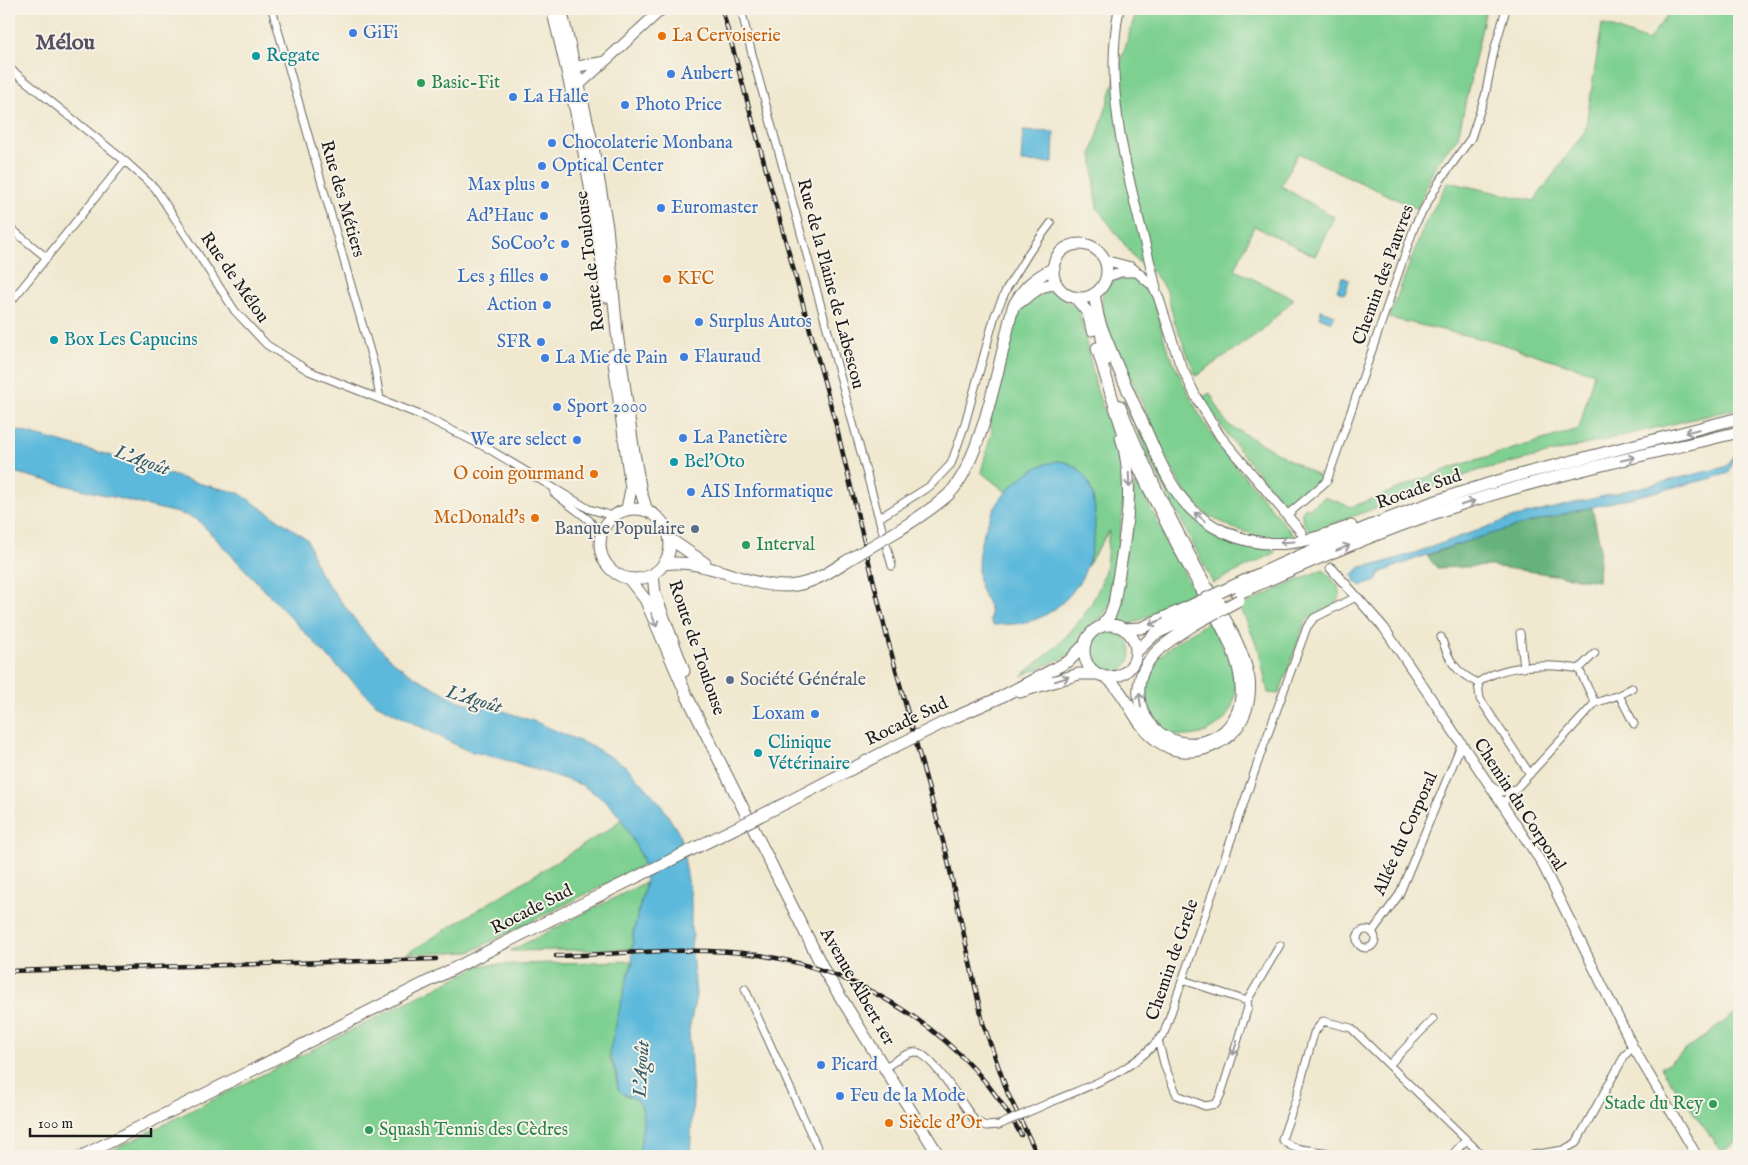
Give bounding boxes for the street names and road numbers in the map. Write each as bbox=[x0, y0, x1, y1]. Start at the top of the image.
street label: Rue des Métiers bbox=[314, 138, 370, 260]
street label: Rue de la Plaine de Labescou bbox=[791, 176, 869, 392]
street label: Route de Toulouse bbox=[571, 189, 611, 333]
street label: Chemin des Pauvres bbox=[1348, 202, 1420, 348]
street label: Rue de Mélou bbox=[194, 228, 274, 328]
street label: Rocade Sud bbox=[1373, 465, 1465, 515]
street label: Route de Toulouse bbox=[662, 577, 730, 719]
street label: Rocade Sud bbox=[862, 692, 952, 752]
street label: Chemin du Corporal bbox=[1468, 734, 1571, 876]
street label: Allée du Corporal bbox=[1368, 768, 1444, 900]
street label: Rocade Sud bbox=[487, 879, 577, 940]
street label: Chemin de Grele bbox=[1141, 896, 1205, 1024]
street label: Avenue Albert 1er bbox=[813, 923, 900, 1050]

